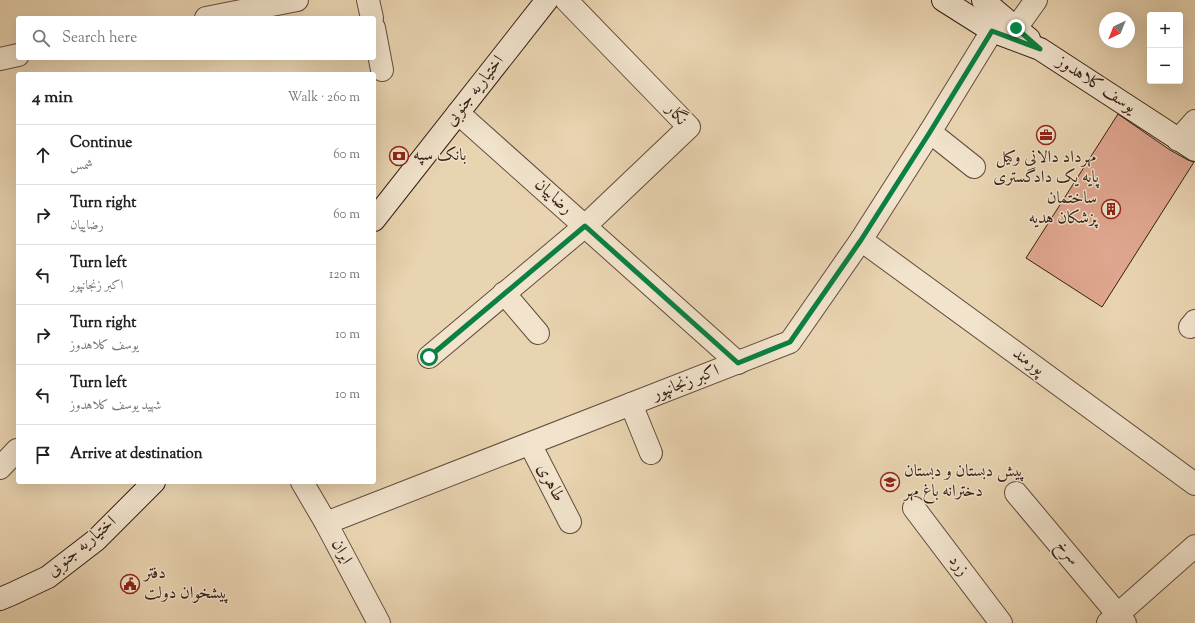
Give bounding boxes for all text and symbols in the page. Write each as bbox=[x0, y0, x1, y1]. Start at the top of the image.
north arrow bbox=[1099, 12, 1135, 48]
map controls bbox=[1147, 12, 1183, 84]
button: + bbox=[1147, 12, 1183, 48]
search box bbox=[16, 16, 376, 60]
route end bbox=[1007, 19, 1025, 37]
icon: search bbox=[30, 27, 52, 49]
text: Search here bbox=[62, 28, 137, 49]
button: − bbox=[1147, 48, 1183, 84]
street label: یوسف کلاهدوز bbox=[1050, 49, 1141, 120]
street label: اختیاریه جنوبی bbox=[440, 50, 511, 132]
text: 4 min bbox=[32, 86, 73, 110]
text: Walk · 260 m bbox=[288, 89, 360, 107]
street label: نگار bbox=[658, 97, 693, 131]
office icon: مهرداد دالانی وکیل پایه یک دادگستری bbox=[1035, 124, 1057, 146]
text: Continue bbox=[70, 133, 132, 154]
icon: ahead bbox=[32, 144, 54, 166]
place label: بانک سپه bbox=[413, 144, 466, 168]
bank icon: بانک سپه bbox=[388, 145, 410, 167]
text: 60 m bbox=[333, 146, 360, 164]
place label: مهرداد دالانی وکیل پایه یک دادگستری bbox=[993, 146, 1099, 190]
text: شمس bbox=[70, 157, 93, 175]
street label: رضاییان bbox=[529, 173, 577, 221]
place label: ساختمان پزشکان هدیه bbox=[1028, 187, 1099, 231]
text: Turn right bbox=[70, 193, 136, 214]
building icon: ساختمان پزشکان هدیه bbox=[1100, 198, 1122, 220]
icon: right bbox=[32, 204, 54, 226]
text: 60 m bbox=[333, 206, 360, 224]
text: رضاییان bbox=[70, 217, 104, 235]
text: Turn left bbox=[70, 253, 127, 274]
icon: left bbox=[32, 264, 54, 286]
text: 120 m bbox=[329, 266, 360, 284]
text: اکبر زنجانپور bbox=[70, 277, 123, 295]
text: Turn right bbox=[70, 313, 136, 334]
icon: right bbox=[32, 324, 54, 346]
text: 10 m bbox=[335, 326, 360, 344]
text: یوسف کلاهدوز bbox=[70, 337, 139, 355]
street label: پورمند bbox=[1007, 342, 1050, 382]
route start bbox=[420, 348, 438, 366]
street label: اکبر زنجانپور bbox=[647, 359, 723, 407]
text: Turn left bbox=[70, 373, 127, 394]
icon: left bbox=[32, 384, 54, 406]
text: 10 m bbox=[335, 386, 360, 404]
text: شهید یوسف کلاهدوز bbox=[70, 397, 161, 415]
icon: arrive bbox=[32, 444, 54, 466]
text: Arrive at destination bbox=[70, 444, 203, 465]
street label: طاهری bbox=[530, 460, 570, 506]
place label: پیش دبستان و دبستان دخترانه باغ مهر bbox=[902, 460, 1024, 504]
school or university icon: پیش دبستان و دبستان دخترانه باغ مهر bbox=[879, 471, 901, 493]
street label: اختیاریه جنوبی bbox=[42, 511, 122, 583]
street label: ایران bbox=[324, 535, 358, 569]
street label: سرخ bbox=[1049, 535, 1085, 572]
street label: زرد bbox=[942, 550, 974, 582]
place label: دفتر پیشخوان دولت bbox=[142, 562, 229, 606]
public building icon: دفتر پیشخوان دولت bbox=[119, 573, 141, 595]

